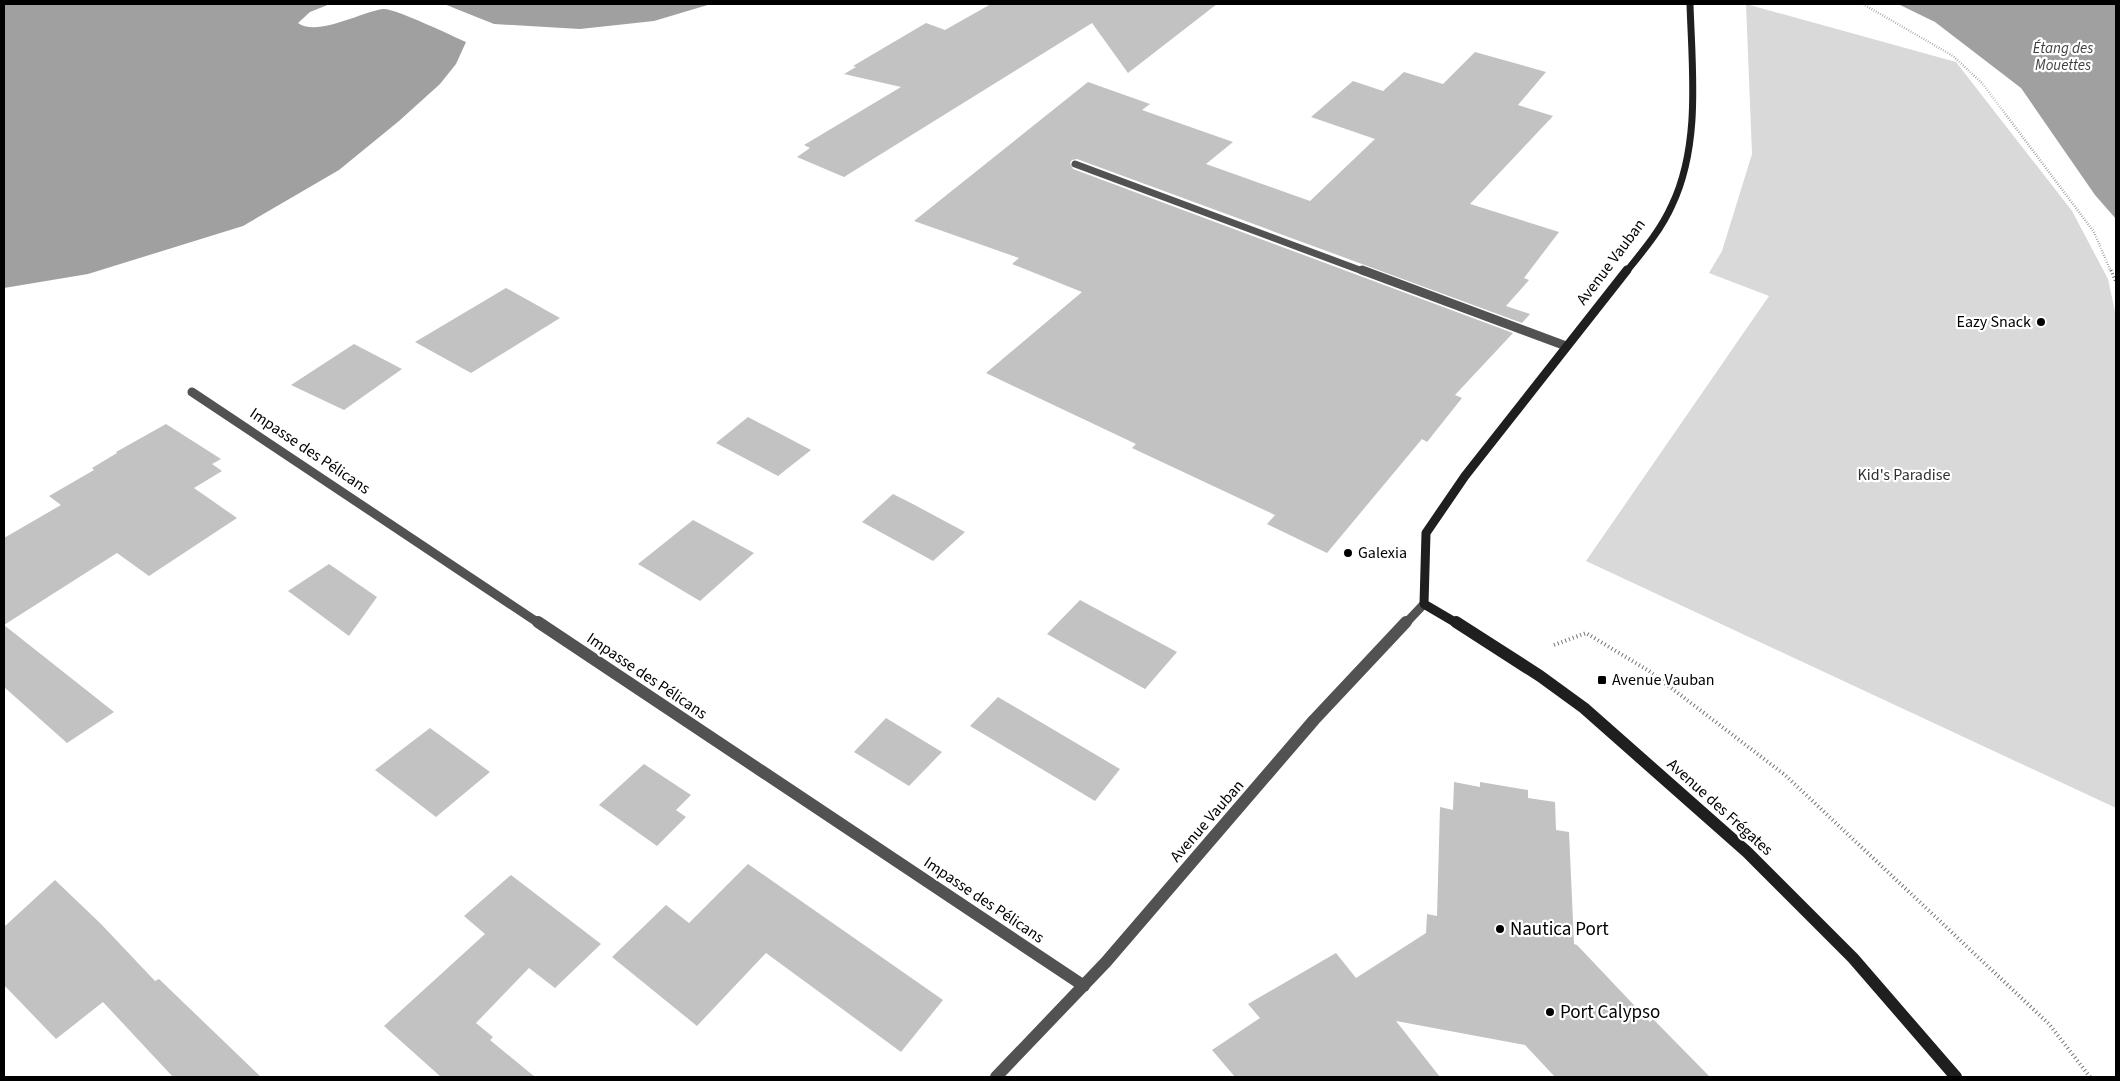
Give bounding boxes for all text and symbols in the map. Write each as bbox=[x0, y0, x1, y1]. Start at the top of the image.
water label: Étang des Mouettes bbox=[2033, 38, 2093, 76]
street label: Avenue Vauban bbox=[1571, 214, 1651, 310]
place label: Eazy Snack bbox=[1957, 311, 2031, 333]
marker: Eazy Snack bbox=[2035, 316, 2047, 328]
street label: Impasse des Pélicans bbox=[246, 403, 375, 500]
park label: Kid's Paradise bbox=[1858, 464, 1950, 486]
place label: Galexia bbox=[1358, 542, 1407, 564]
marker: Galexia bbox=[1342, 547, 1354, 559]
street label: Impasse des Pélicans bbox=[583, 628, 712, 725]
place label: Avenue Vauban bbox=[1612, 669, 1715, 691]
marker: Avenue Vauban bbox=[1596, 674, 1608, 686]
street label: Avenue des Frégates bbox=[1662, 754, 1778, 861]
street label: Avenue Vauban bbox=[1165, 775, 1249, 867]
street label: Impasse des Pélicans bbox=[920, 852, 1049, 949]
place label: Nautica Port bbox=[1510, 916, 1609, 943]
marker: Nautica Port bbox=[1494, 923, 1506, 935]
place label: Port Calypso bbox=[1560, 999, 1660, 1026]
marker: Port Calypso bbox=[1544, 1006, 1556, 1018]

